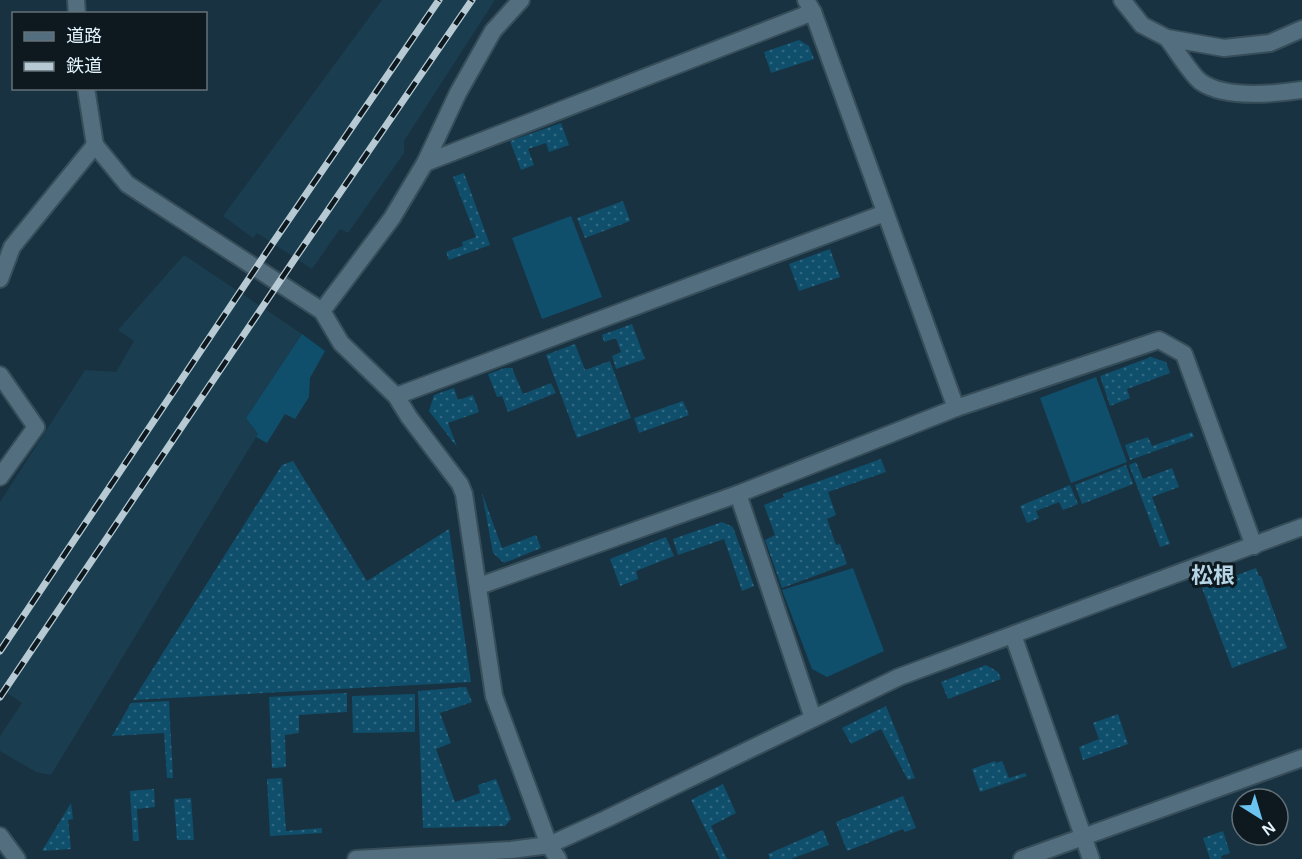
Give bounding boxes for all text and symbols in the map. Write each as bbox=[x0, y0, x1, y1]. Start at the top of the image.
legend bbox=[12, 12, 207, 90]
text: 道路 bbox=[66, 26, 102, 46]
text: 鉄道 bbox=[66, 56, 102, 76]
district label: 松根 bbox=[1191, 563, 1235, 588]
north arrow bbox=[1230, 787, 1290, 847]
text: N bbox=[1259, 818, 1278, 839]

